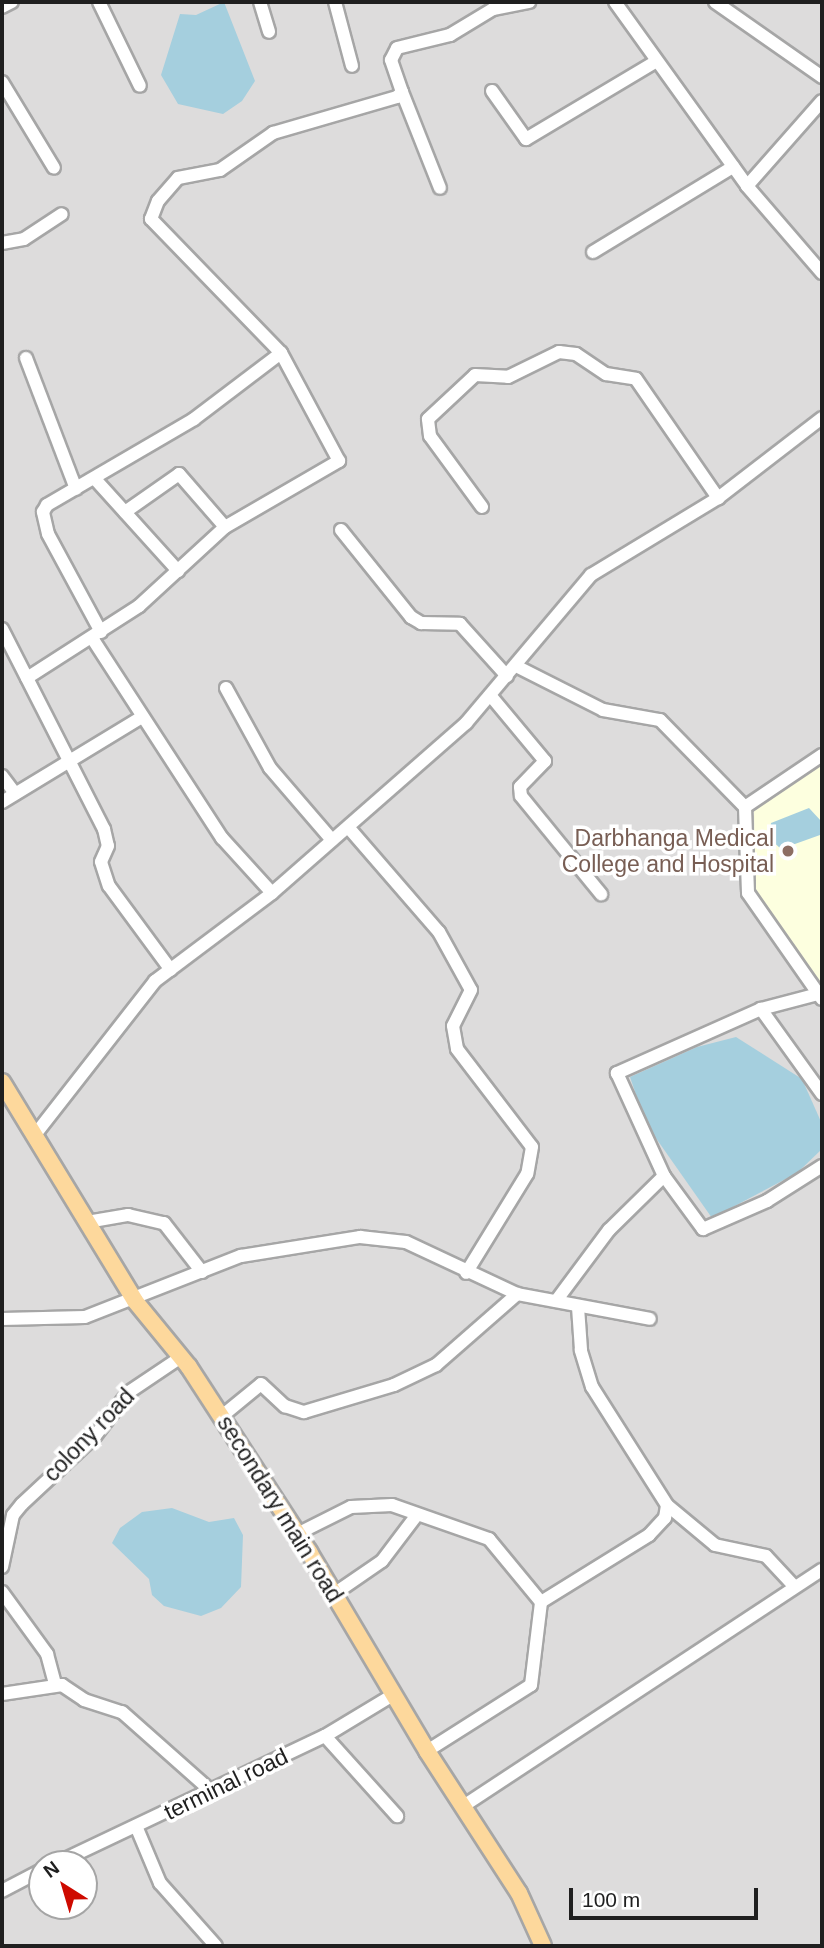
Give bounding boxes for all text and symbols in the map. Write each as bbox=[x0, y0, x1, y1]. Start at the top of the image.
place label: Darbhanga Medical College and Hospital bbox=[562, 824, 774, 878]
marker: Darbhanga Medical College and Hospital bbox=[780, 843, 796, 859]
street label: colony road bbox=[38, 1383, 140, 1487]
street label: secondary main road bbox=[211, 1411, 349, 1607]
street label: terminal road bbox=[160, 1742, 292, 1826]
north arrow bbox=[28, 1850, 98, 1920]
text: N bbox=[39, 1857, 63, 1882]
scale bar bbox=[572, 1874, 761, 1918]
text: 100 m bbox=[582, 1888, 640, 1911]

